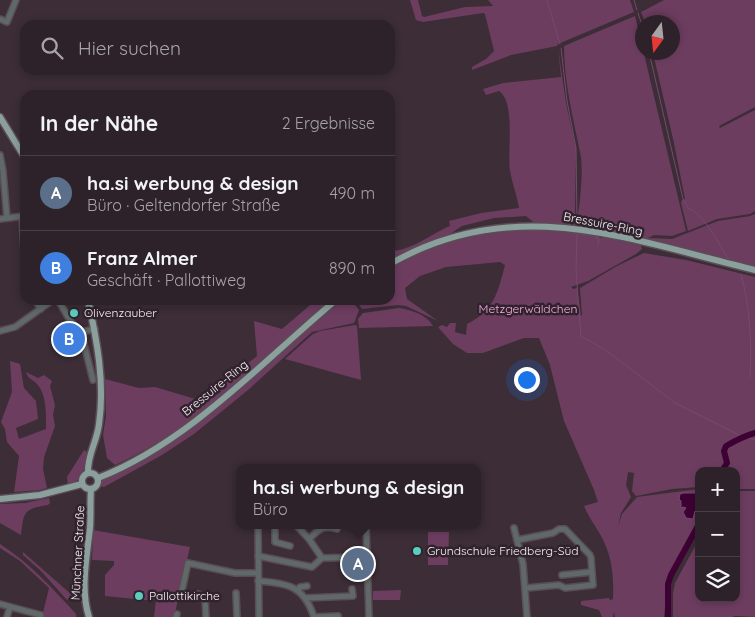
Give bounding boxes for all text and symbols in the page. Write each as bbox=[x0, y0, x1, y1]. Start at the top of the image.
north arrow bbox=[635, 15, 680, 60]
search box bbox=[20, 20, 395, 75]
icon: search bbox=[38, 34, 66, 62]
text: Hier suchen bbox=[78, 36, 181, 60]
text: In der Nähe bbox=[40, 110, 158, 136]
text: 2 Ergebnisse bbox=[282, 113, 375, 133]
text: ha.si werbung & design bbox=[87, 171, 299, 195]
text: A bbox=[51, 183, 61, 203]
text: 490 m bbox=[329, 183, 375, 203]
text: Büro · Geltendorfer Straße bbox=[87, 195, 280, 215]
street label: Bressuire-Ring bbox=[562, 208, 644, 239]
text: Franz Almer bbox=[87, 246, 198, 270]
text: B bbox=[51, 258, 61, 278]
text: 890 m bbox=[329, 258, 375, 278]
text: Geschäft · Pallottiweg bbox=[87, 270, 246, 290]
park label: Metzgerwäldchen bbox=[479, 301, 577, 316]
place label: Olivenzauber bbox=[84, 305, 157, 320]
marker: Olivenzauber bbox=[68, 307, 80, 319]
pin: B bbox=[53, 320, 85, 358]
street label: Bressuire-Ring bbox=[179, 356, 251, 419]
your location bbox=[514, 367, 540, 393]
popup bbox=[236, 464, 481, 529]
map controls bbox=[695, 467, 740, 602]
button: + bbox=[695, 467, 740, 512]
text: ha.si werbung & design bbox=[253, 475, 464, 499]
text: Büro bbox=[253, 499, 288, 519]
street label: Münchner Straße bbox=[68, 505, 87, 601]
button: − bbox=[695, 512, 740, 557]
place label: Grundschule Friedberg-Süd bbox=[427, 543, 579, 558]
pin: A bbox=[342, 545, 374, 583]
marker: Grundschule Friedberg-Süd bbox=[411, 545, 423, 557]
button: layers bbox=[695, 557, 740, 602]
place label: Pallottikirche bbox=[149, 588, 220, 603]
marker: Pallottikirche bbox=[133, 590, 145, 602]

